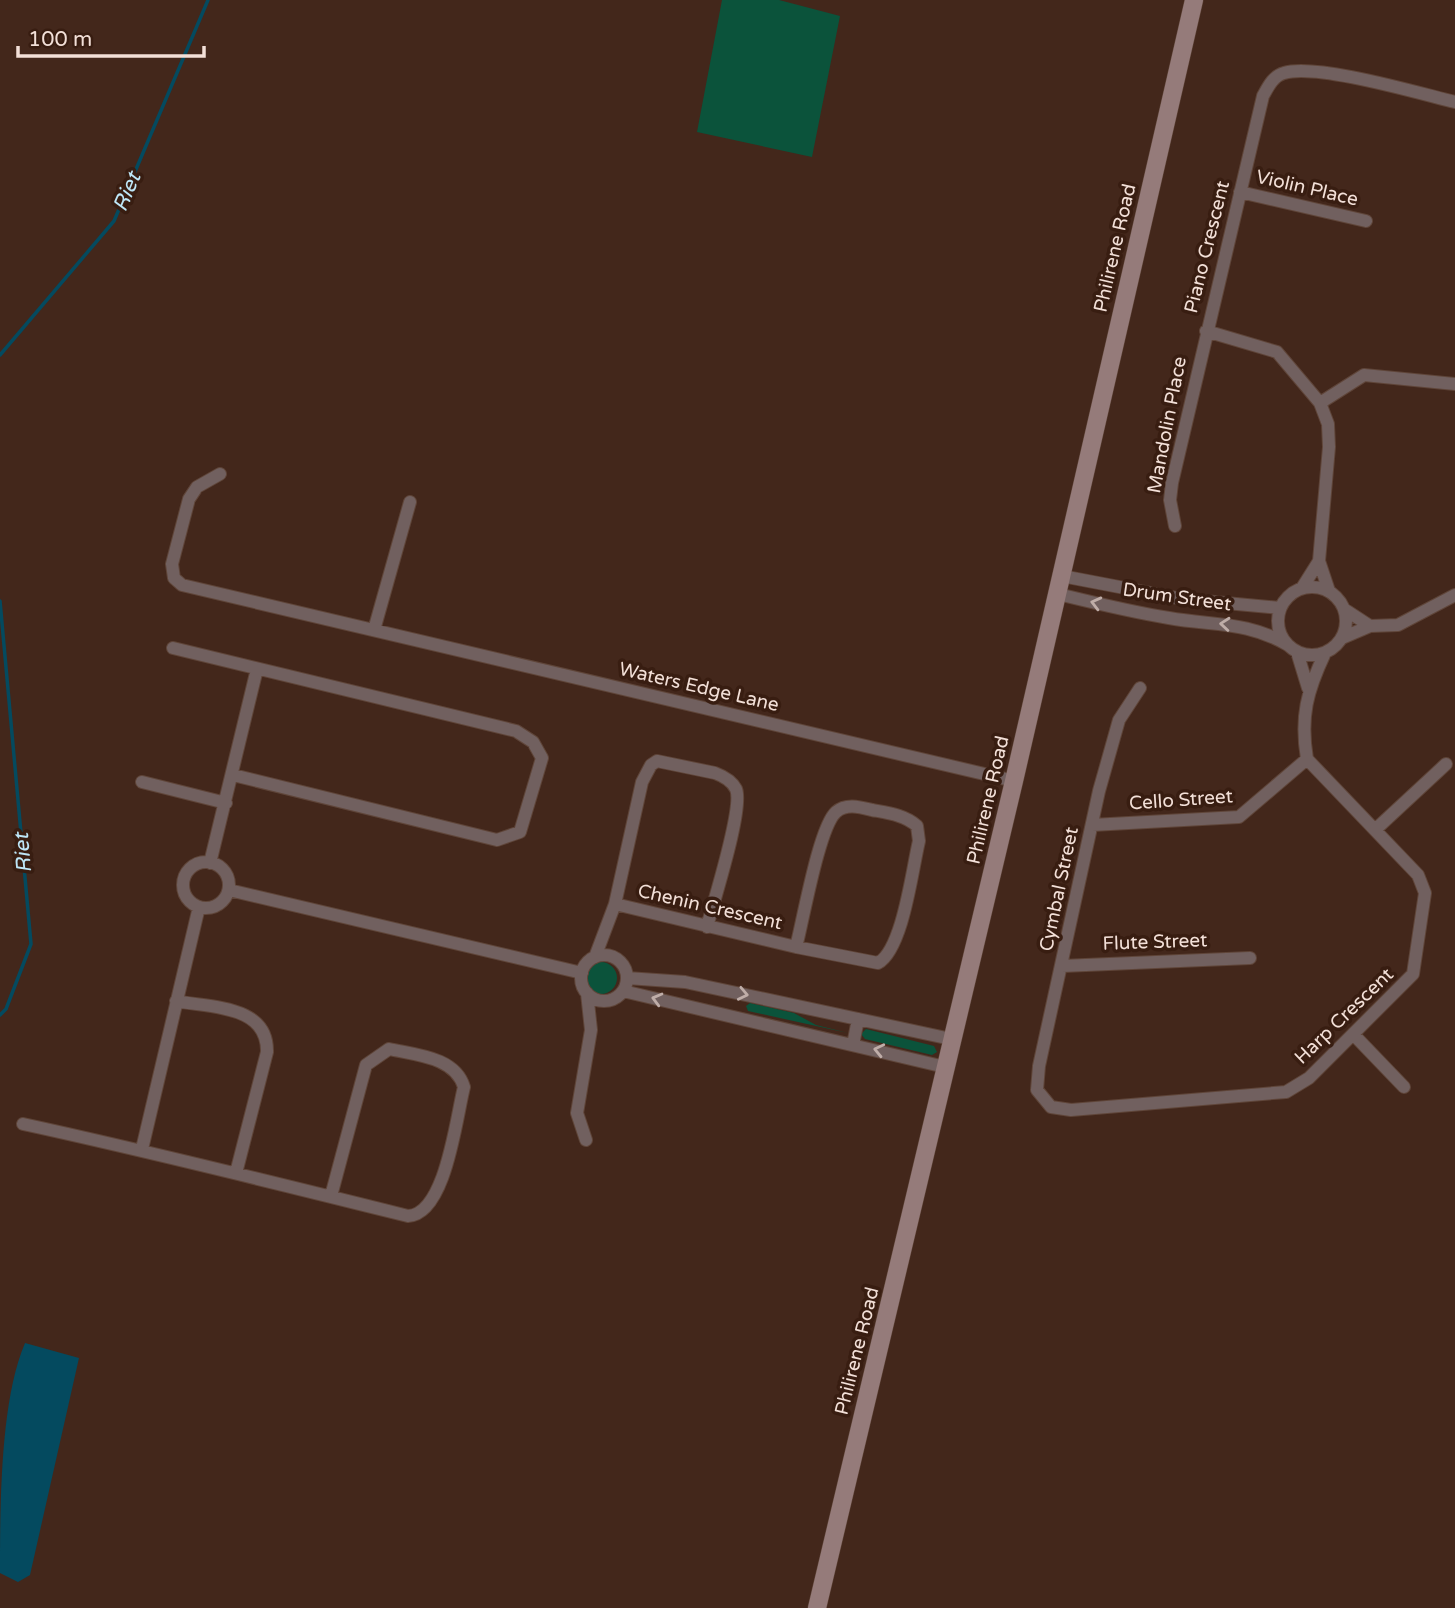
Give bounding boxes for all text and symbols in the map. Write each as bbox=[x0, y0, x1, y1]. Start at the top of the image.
scale bar bbox=[18, 14, 203, 58]
text: 100 m bbox=[28, 27, 92, 52]
street label: Violin Place bbox=[1254, 166, 1360, 210]
water label: Riet bbox=[108, 167, 147, 215]
street label: Piano Crescent bbox=[1180, 179, 1234, 315]
street label: Philirene Road bbox=[1090, 182, 1140, 314]
street label: Mandolin Place bbox=[1143, 355, 1191, 495]
street label: Drum Street bbox=[1121, 578, 1233, 616]
one-way arrow bbox=[1091, 597, 1103, 611]
one-way arrow bbox=[1219, 617, 1230, 632]
street label: Waters Edge Lane bbox=[617, 658, 781, 716]
street label: Philirene Road bbox=[963, 734, 1013, 866]
street label: Cello Street bbox=[1128, 785, 1234, 815]
street label: Cymbal Street bbox=[1035, 825, 1083, 953]
water label: Riet bbox=[9, 830, 37, 874]
street label: Chenin Crescent bbox=[636, 880, 784, 934]
street label: Flute Street bbox=[1102, 929, 1208, 955]
street label: Harp Crescent bbox=[1290, 963, 1398, 1069]
one-way arrow bbox=[737, 986, 749, 1001]
one-way arrow bbox=[651, 993, 663, 1007]
one-way arrow bbox=[873, 1044, 885, 1059]
street label: Philirene Road bbox=[830, 1285, 884, 1417]

